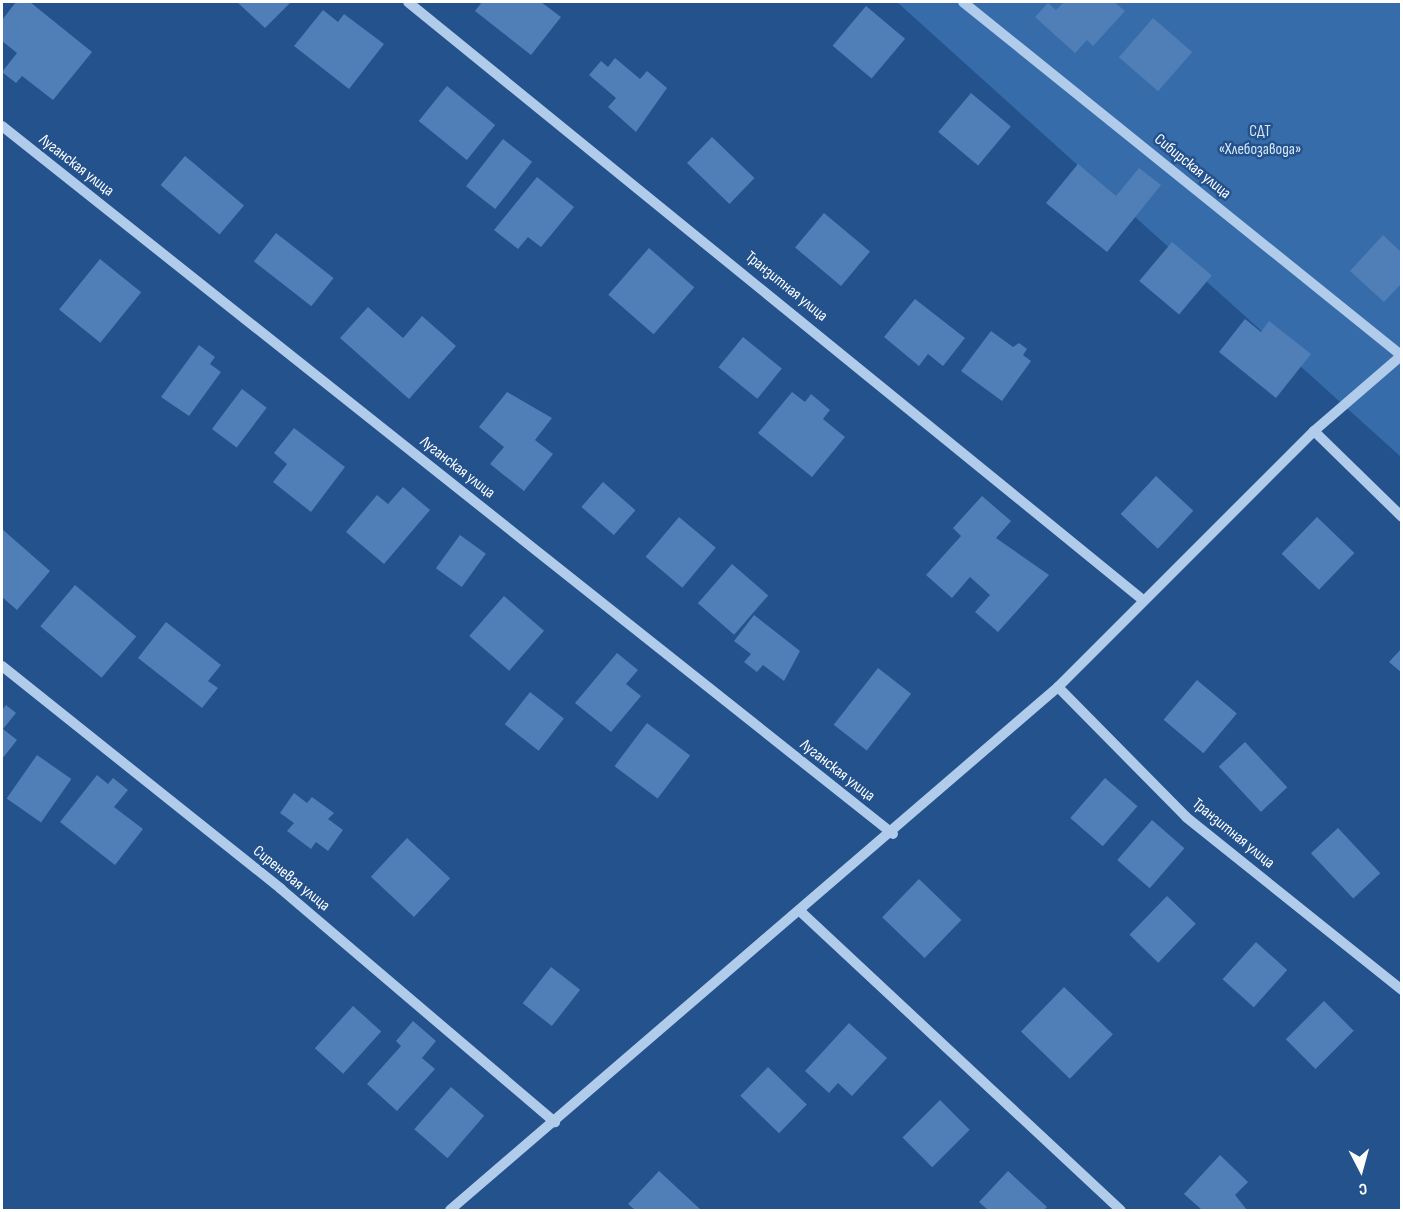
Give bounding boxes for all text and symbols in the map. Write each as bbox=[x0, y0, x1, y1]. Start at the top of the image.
park label: СДТ «Хлебозавода» bbox=[1219, 122, 1301, 160]
street label: Сибирская улица bbox=[1150, 130, 1234, 204]
street label: Луганская улица bbox=[35, 131, 117, 201]
street label: Транзитная улица bbox=[741, 248, 831, 326]
street label: Луганская улица bbox=[416, 433, 498, 503]
street label: Луганская улица bbox=[796, 736, 878, 806]
street label: Транзитная улица bbox=[1188, 795, 1278, 873]
street label: Сиреневая улица bbox=[249, 842, 333, 916]
north arrow bbox=[1331, 1140, 1391, 1200]
text: С bbox=[1358, 1179, 1368, 1198]

